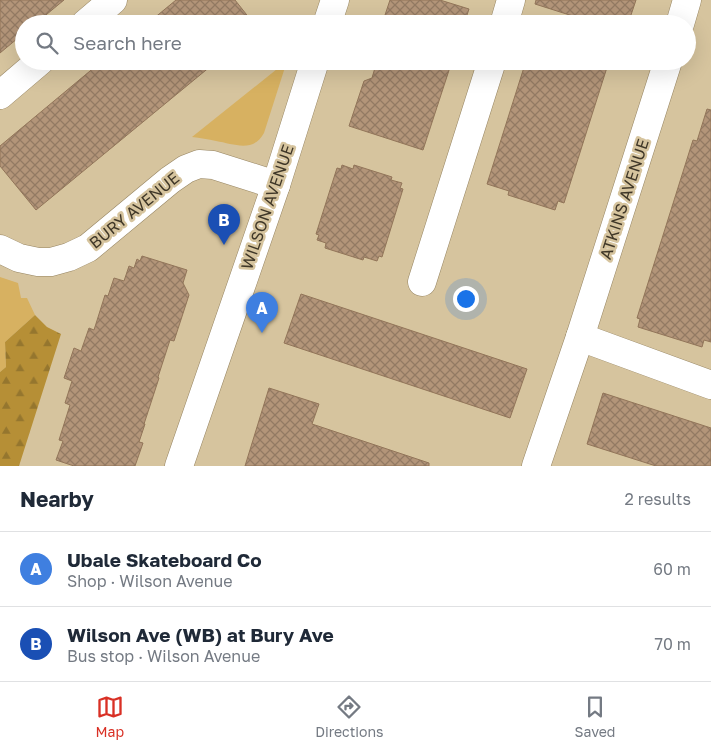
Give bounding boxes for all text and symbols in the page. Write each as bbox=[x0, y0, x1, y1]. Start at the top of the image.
search box bbox=[15, 15, 696, 70]
icon: search bbox=[33, 29, 61, 57]
text: Search here bbox=[73, 31, 182, 54]
street label: ATKINS AVENUE bbox=[595, 136, 653, 262]
street label: WILSON AVENUE bbox=[236, 142, 298, 272]
street label: BURY AVENUE bbox=[85, 167, 183, 253]
pin: B bbox=[208, 204, 240, 245]
your location bbox=[453, 286, 479, 312]
pin: A bbox=[246, 292, 278, 333]
text: Nearby bbox=[20, 486, 94, 512]
text: 2 results bbox=[625, 489, 691, 509]
text: Ubale Skateboard Co bbox=[67, 548, 262, 571]
text: A bbox=[30, 559, 42, 579]
text: 60 m bbox=[653, 559, 691, 579]
text: Shop · Wilson Avenue bbox=[67, 571, 233, 591]
text: Wilson Ave (WB) at Bury Ave bbox=[67, 623, 334, 646]
text: B bbox=[30, 634, 42, 654]
text: 70 m bbox=[654, 634, 691, 654]
text: Bus stop · Wilson Avenue bbox=[67, 646, 260, 666]
tab: Map bbox=[96, 693, 124, 740]
tab: Directions bbox=[315, 693, 384, 740]
tab: Saved bbox=[575, 693, 615, 740]

